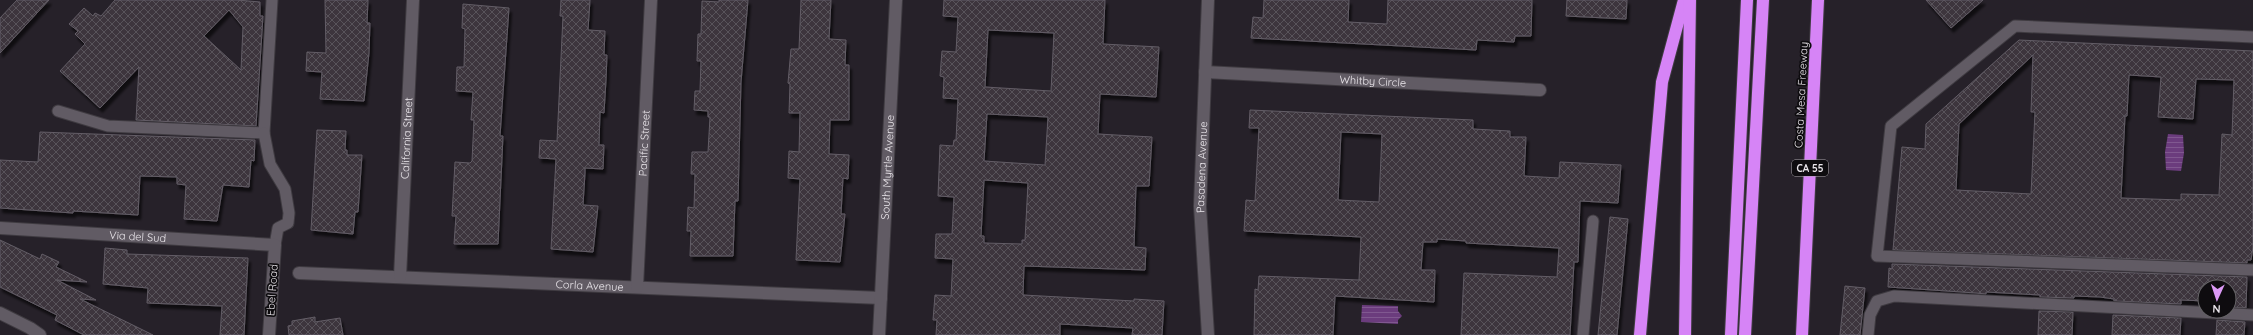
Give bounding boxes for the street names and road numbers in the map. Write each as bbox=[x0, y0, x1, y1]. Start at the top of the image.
street label: Costa Mesa Freeway bbox=[1791, 42, 1811, 148]
street label: Whitby Circle bbox=[1339, 72, 1406, 90]
street label: California Street bbox=[398, 97, 415, 179]
street label: Pacific Street bbox=[635, 109, 653, 177]
street label: South Myrtle Avenue bbox=[878, 115, 897, 220]
street label: Pasadena Avenue bbox=[1193, 121, 1210, 214]
road number: CA 55 bbox=[1792, 160, 1828, 176]
street label: Via del Sud bbox=[109, 228, 167, 245]
street label: Ebel Road bbox=[263, 264, 281, 316]
street label: Corla Avenue bbox=[555, 277, 624, 294]

